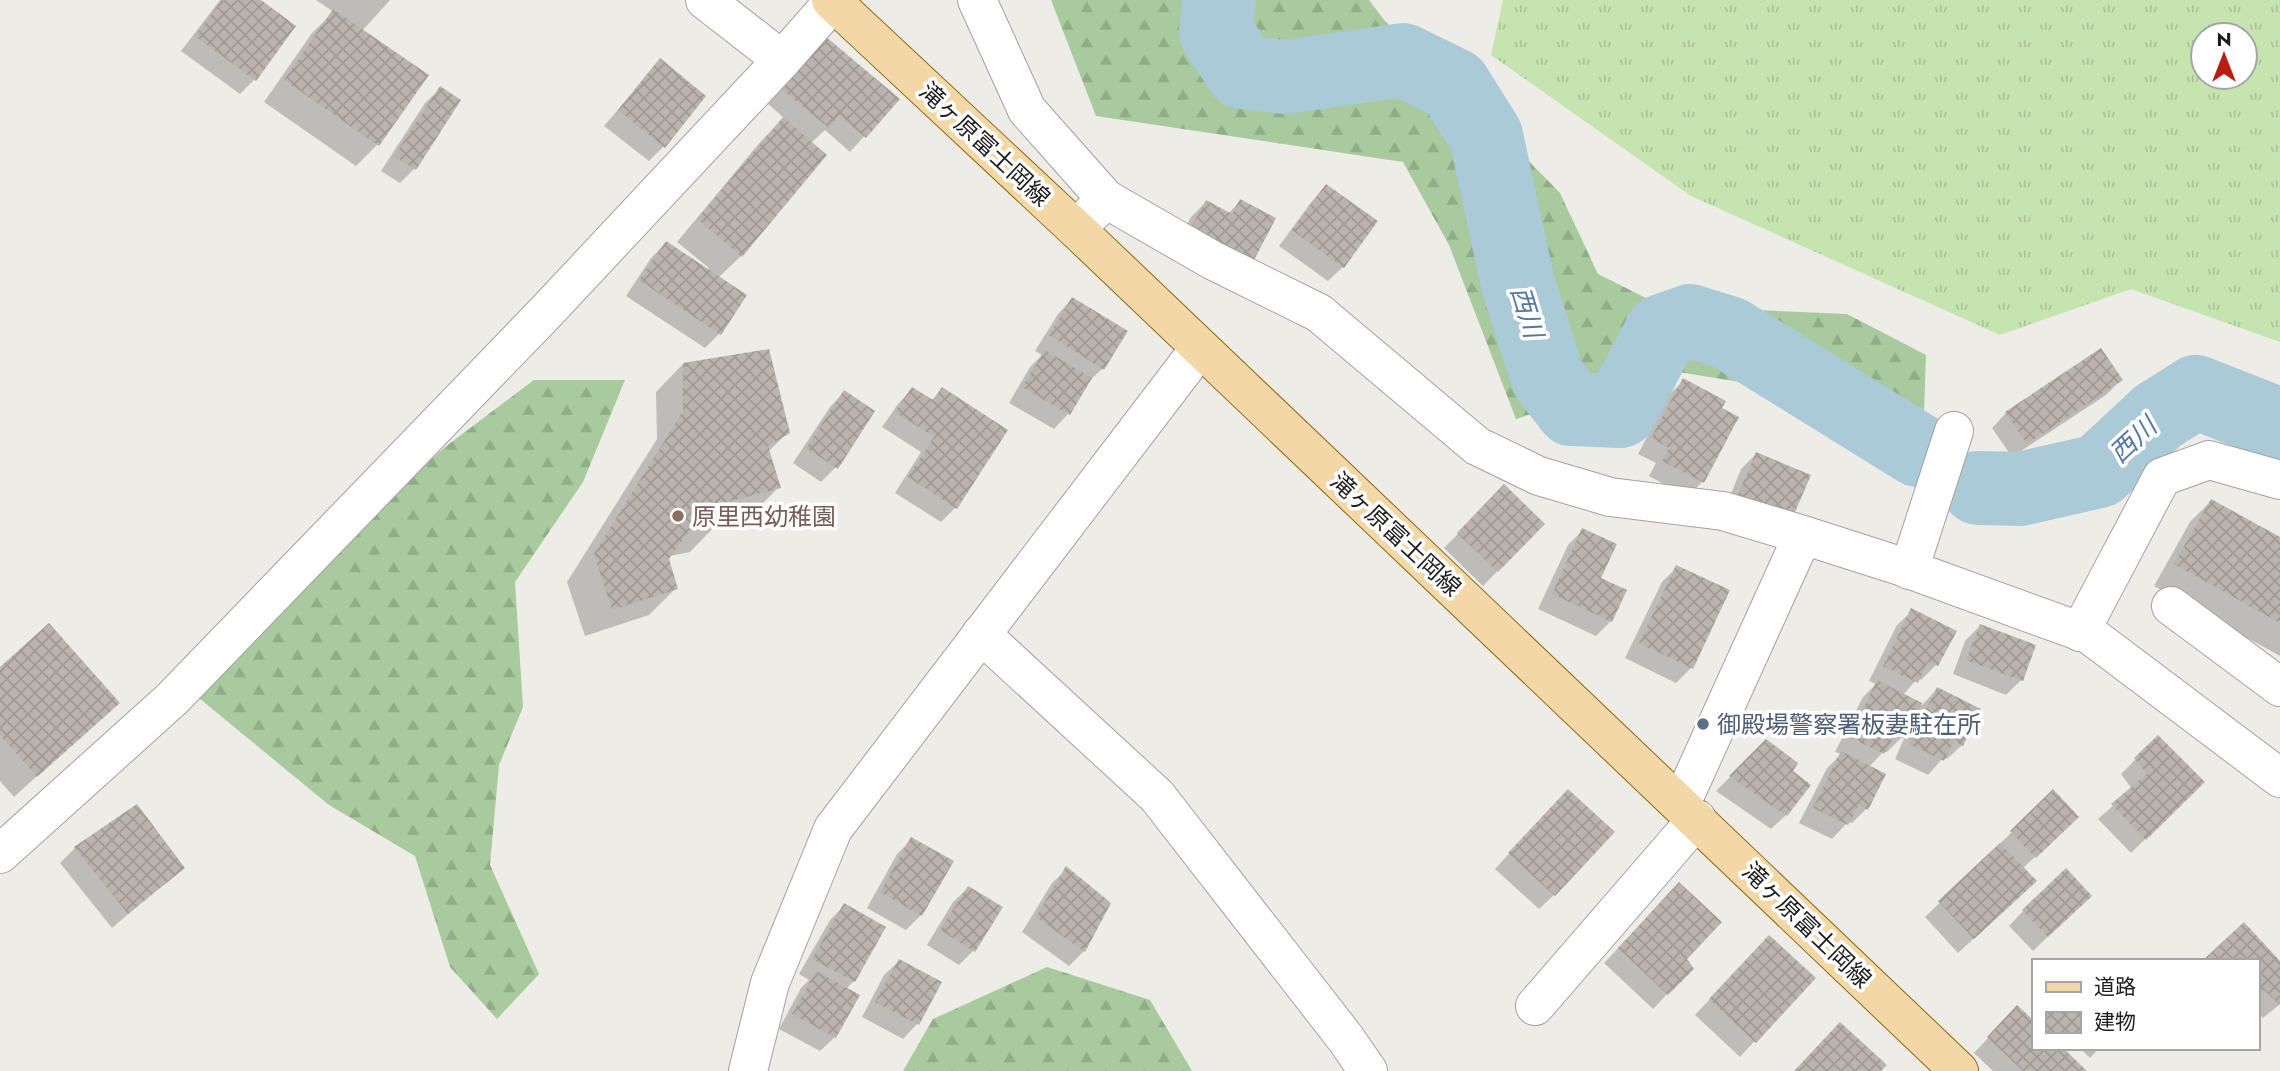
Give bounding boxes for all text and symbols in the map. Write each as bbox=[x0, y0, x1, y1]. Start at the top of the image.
north arrow bbox=[2189, 21, 2259, 91]
text: N bbox=[2216, 26, 2232, 53]
street label: 滝ヶ原富士岡線 bbox=[912, 74, 1058, 214]
water label: 西川 bbox=[1501, 282, 1554, 345]
water label: 西川 bbox=[2101, 406, 2167, 472]
street label: 滝ヶ原富士岡線 bbox=[1323, 464, 1469, 604]
place label: 原里西幼稚園 bbox=[692, 499, 836, 534]
marker: 原里西幼稚園 bbox=[670, 508, 686, 524]
place label: 御殿場警察署板妻駐在所 bbox=[1717, 707, 1981, 742]
marker: 御殿場警察署板妻駐在所 bbox=[1695, 716, 1711, 732]
street label: 滝ヶ原富士岡線 bbox=[1734, 854, 1880, 996]
legend bbox=[2032, 959, 2259, 1050]
text: 道路 bbox=[2094, 972, 2136, 1002]
text: 建物 bbox=[2094, 1007, 2136, 1037]

